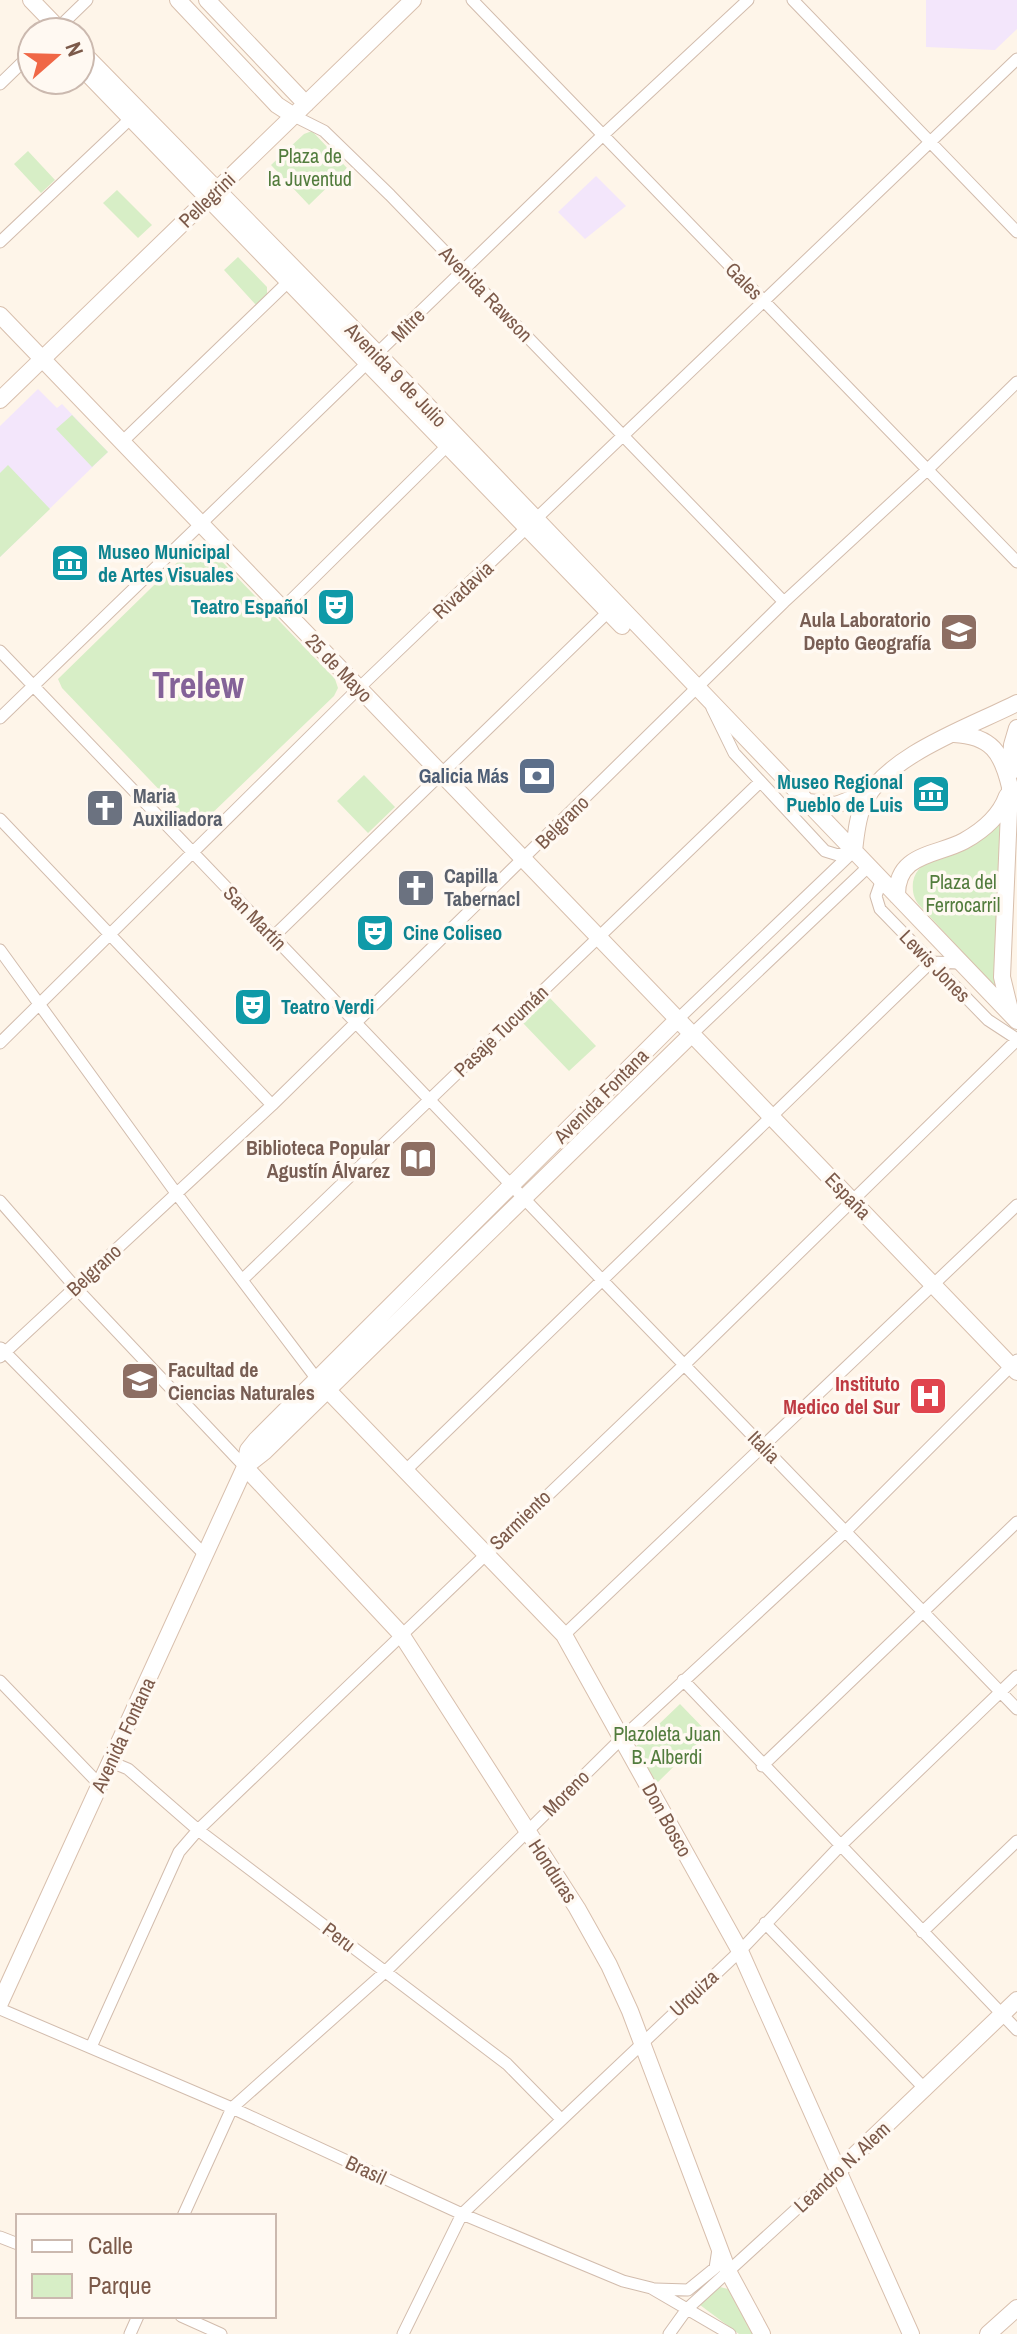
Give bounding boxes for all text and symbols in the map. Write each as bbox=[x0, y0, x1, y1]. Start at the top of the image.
north arrow bbox=[16, 16, 96, 96]
text: N bbox=[58, 38, 91, 60]
park label: Plaza de la Juventud bbox=[268, 142, 352, 192]
street label: Pellegrini bbox=[172, 166, 241, 233]
street label: Avenida Rawson bbox=[433, 239, 539, 348]
street label: Gales bbox=[720, 256, 769, 305]
street label: Mitre bbox=[385, 302, 430, 347]
street label: Avenida 9 de Julio bbox=[339, 316, 453, 433]
place label: Museo Municipal de Artes Visuales bbox=[98, 538, 234, 588]
museum icon: Museo Municipal de Artes Visuales bbox=[49, 542, 91, 584]
street label: Rivadavia bbox=[426, 555, 499, 625]
theatre icon: Teatro Español bbox=[315, 586, 357, 628]
place label: Teatro Español bbox=[191, 593, 308, 620]
place label: Aula Laboratorio Depto Geografía bbox=[800, 606, 931, 656]
school or university icon: Aula Laboratorio Depto Geografía bbox=[938, 611, 980, 653]
street label: 25 de Mayo bbox=[300, 627, 379, 708]
district label: Trelew bbox=[152, 661, 244, 709]
bank icon: Galicia Más bbox=[516, 755, 558, 797]
place label: Galicia Más bbox=[419, 762, 509, 789]
place label: Museo Regional Pueblo de Luis bbox=[777, 768, 903, 818]
museum icon: Museo Regional Pueblo de Luis bbox=[910, 773, 952, 815]
place label: Maria Auxiliadora bbox=[133, 782, 222, 832]
church icon: Maria Auxiliadora bbox=[84, 787, 126, 829]
street label: Belgrano bbox=[529, 789, 594, 854]
place label: Capilla Tabernacl bbox=[444, 862, 520, 912]
church icon: Capilla Tabernacl bbox=[395, 867, 437, 909]
park label: Plaza del Ferrocarril bbox=[926, 868, 1000, 918]
street label: San Martín bbox=[218, 879, 293, 956]
theatre icon: Cine Coliseo bbox=[354, 912, 396, 954]
place label: Cine Coliseo bbox=[403, 919, 502, 946]
street label: Lewis Jones bbox=[894, 923, 977, 1008]
street label: Pasaje Tucumán bbox=[448, 979, 554, 1083]
theatre icon: Teatro Verdi bbox=[232, 986, 274, 1028]
place label: Teatro Verdi bbox=[281, 993, 374, 1020]
street label: Avenida Fontana bbox=[547, 1042, 654, 1150]
place label: Biblioteca Popular Agustín Álvarez bbox=[246, 1134, 391, 1184]
library icon: Biblioteca Popular Agustín Álvarez bbox=[397, 1138, 439, 1180]
street label: España bbox=[819, 1166, 877, 1225]
street label: Belgrano bbox=[60, 1237, 127, 1302]
place label: Facultad de Ciencias Naturales bbox=[168, 1356, 315, 1406]
school or university icon: Facultad de Ciencias Naturales bbox=[119, 1360, 161, 1402]
place label: Instituto Medico del Sur bbox=[783, 1370, 901, 1420]
hospital icon: Instituto Medico del Sur bbox=[907, 1375, 949, 1417]
street label: Italia bbox=[742, 1424, 786, 1469]
street label: Sarmiento bbox=[483, 1484, 556, 1556]
street label: Avenida Fontana bbox=[84, 1673, 161, 1798]
park label: Plazoleta Juan B. Alberdi bbox=[613, 1720, 721, 1770]
street label: Moreno bbox=[536, 1763, 595, 1822]
street label: Don Bosco bbox=[636, 1778, 699, 1861]
street label: Honduras bbox=[523, 1834, 584, 1908]
street label: Peru bbox=[317, 1915, 361, 1958]
street label: Urquiza bbox=[663, 1963, 724, 2022]
street label: Leandro N. Alem bbox=[788, 2115, 896, 2218]
street label: Brasil bbox=[342, 2148, 391, 2191]
legend bbox=[16, 2214, 276, 2318]
text: Calle bbox=[88, 2229, 133, 2261]
text: Parque bbox=[88, 2269, 151, 2301]

